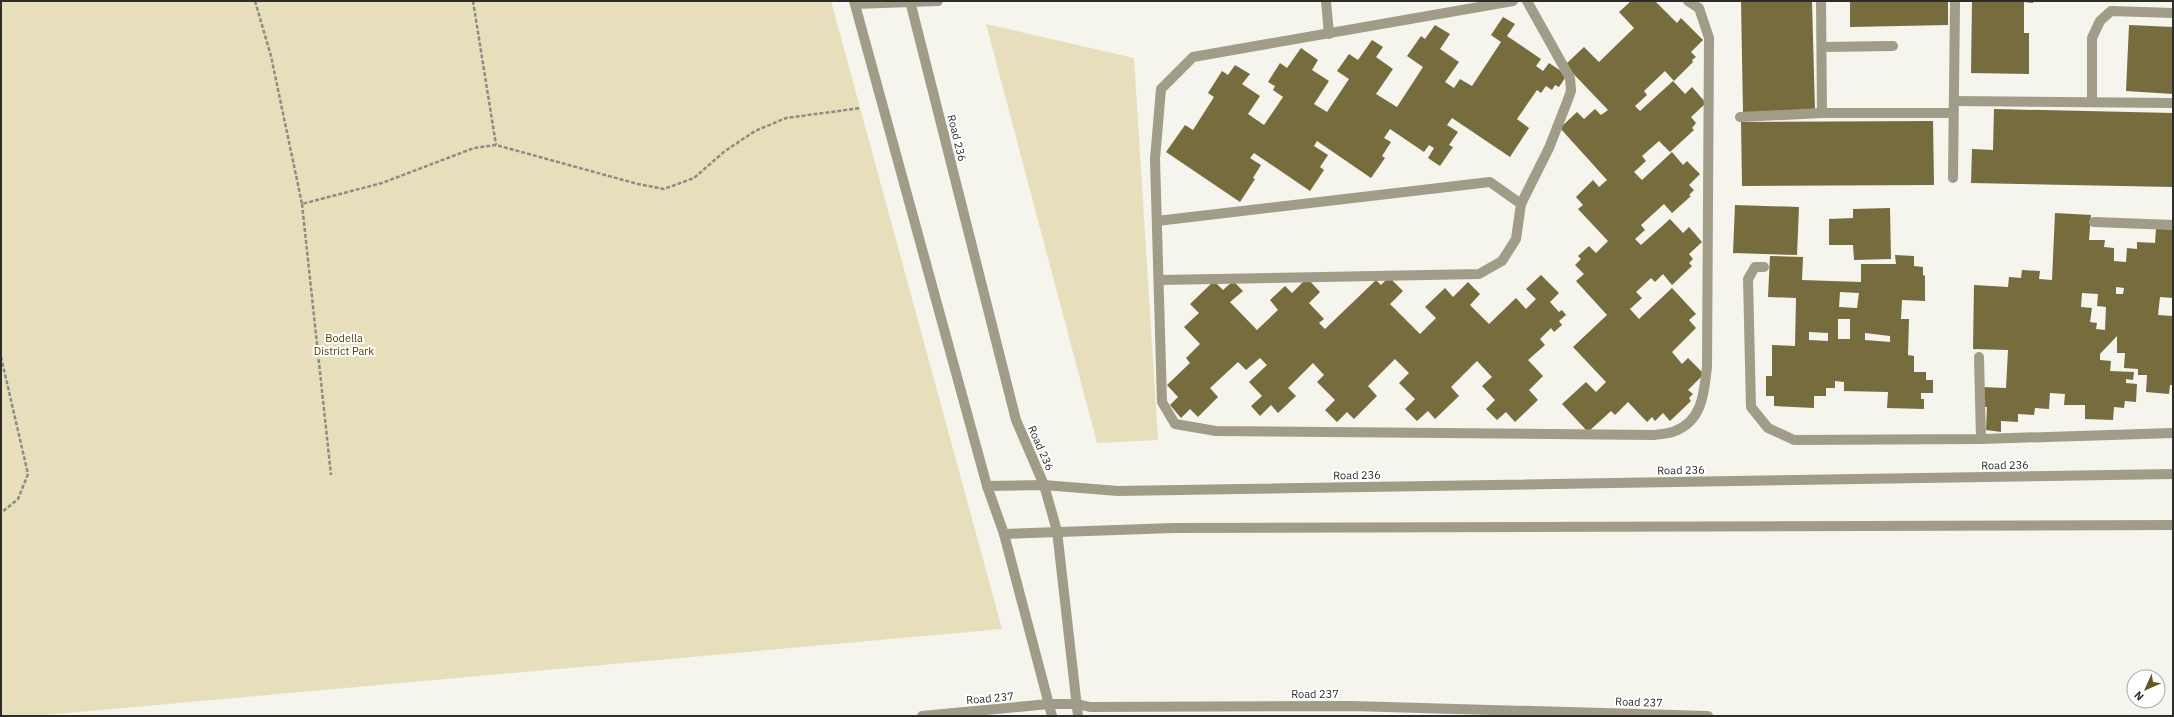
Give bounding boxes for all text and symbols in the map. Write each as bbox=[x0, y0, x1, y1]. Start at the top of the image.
street label: Road 236 bbox=[944, 113, 970, 163]
park label: Bodella District Park bbox=[314, 331, 374, 358]
street label: Road 236 bbox=[1025, 423, 1057, 473]
street label: Road 236 bbox=[1981, 458, 2029, 472]
street label: Road 236 bbox=[1657, 463, 1705, 477]
street label: Road 236 bbox=[1333, 468, 1381, 482]
north arrow bbox=[2126, 669, 2166, 709]
street label: Road 237 bbox=[1291, 687, 1339, 701]
text: N bbox=[2131, 688, 2147, 704]
street label: Road 237 bbox=[966, 689, 1014, 707]
street label: Road 237 bbox=[1615, 694, 1663, 710]

